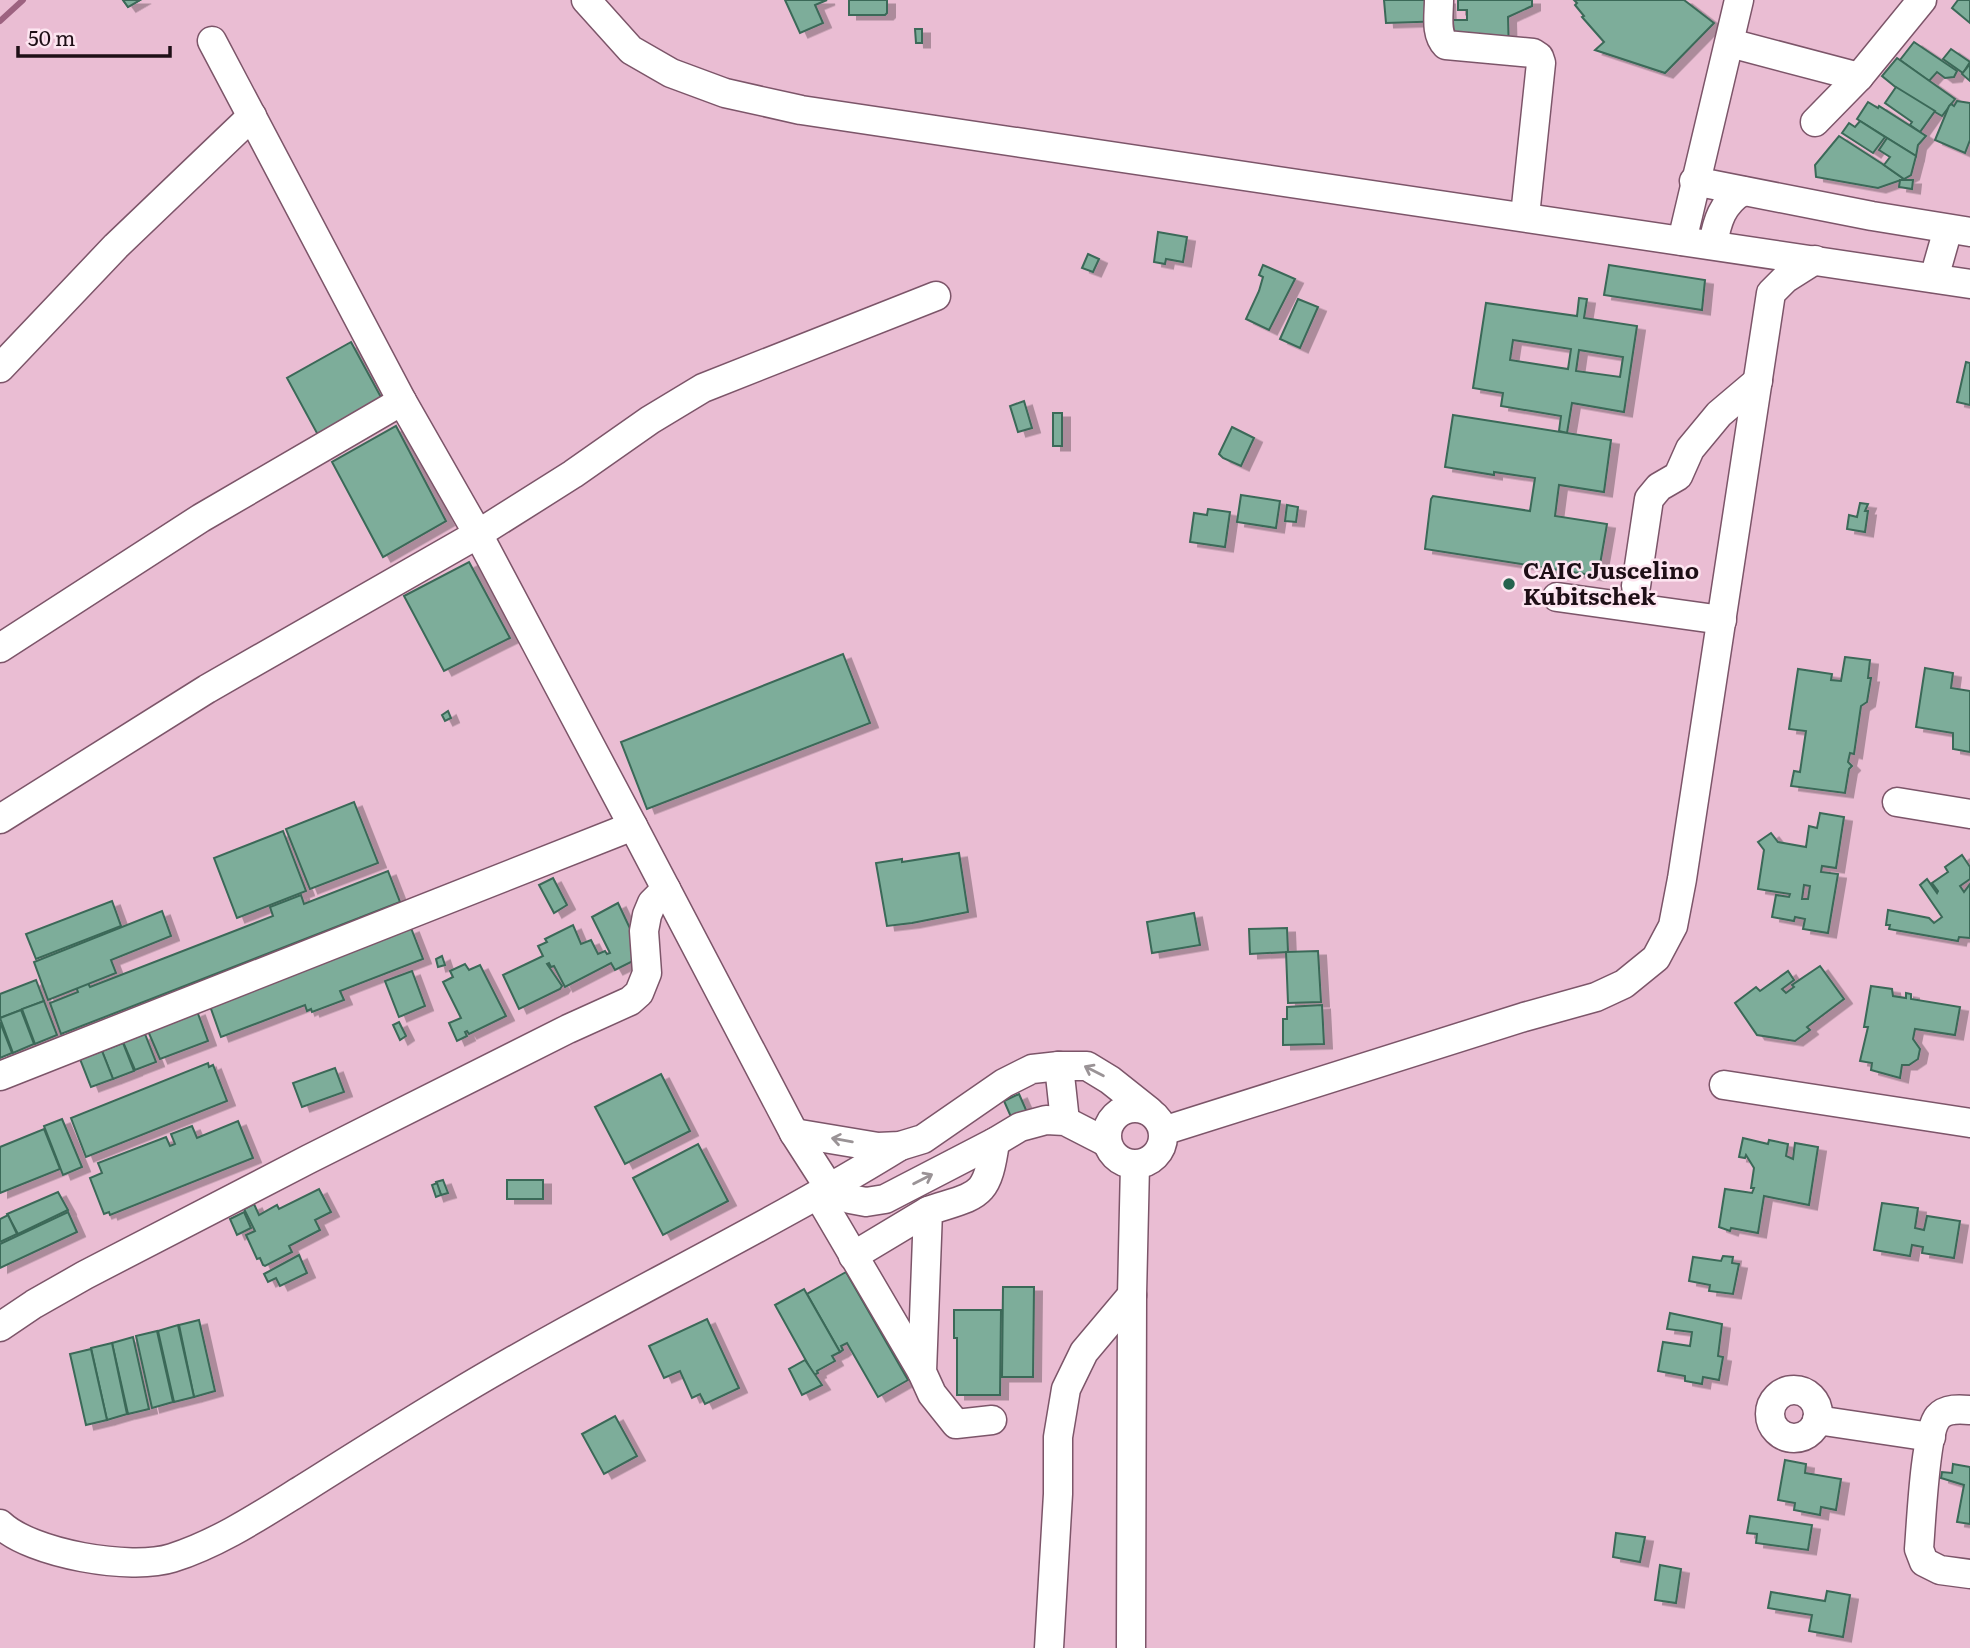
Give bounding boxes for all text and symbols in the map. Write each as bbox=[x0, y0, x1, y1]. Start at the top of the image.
scale bar bbox=[18, 14, 170, 58]
text: 50 m bbox=[28, 21, 75, 52]
place label: CAIC Juscelino Kubitschek bbox=[1523, 552, 1699, 612]
marker: CAIC Juscelino Kubitschek bbox=[1501, 576, 1517, 592]
one-way arrow bbox=[1084, 1064, 1104, 1078]
one-way arrow bbox=[831, 1133, 853, 1146]
one-way arrow bbox=[912, 1172, 932, 1186]

